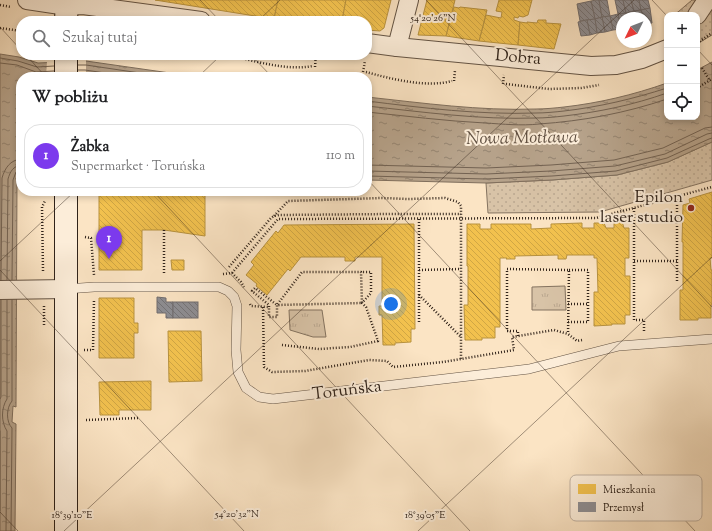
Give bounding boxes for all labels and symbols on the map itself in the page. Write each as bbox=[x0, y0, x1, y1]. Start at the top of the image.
text: 54°20'26"N bbox=[410, 11, 456, 26]
north arrow bbox=[616, 12, 652, 48]
street label: Dobra bbox=[494, 44, 542, 72]
water label: Nowa Motława bbox=[466, 125, 578, 153]
place label: Epilon laser studio bbox=[600, 186, 683, 230]
marker: Epilon laser studio bbox=[686, 203, 696, 213]
pin: 1 bbox=[96, 226, 122, 259]
your location bbox=[381, 294, 401, 314]
street label: Toruńska bbox=[311, 375, 383, 407]
legend bbox=[570, 475, 702, 521]
text: Mieszkania bbox=[603, 482, 656, 498]
text: Przemysł bbox=[603, 500, 644, 516]
text: 54°20'32"N bbox=[214, 507, 259, 522]
text: 18°39'10"E bbox=[52, 508, 92, 523]
text: 18°39'05"E bbox=[405, 508, 445, 523]

